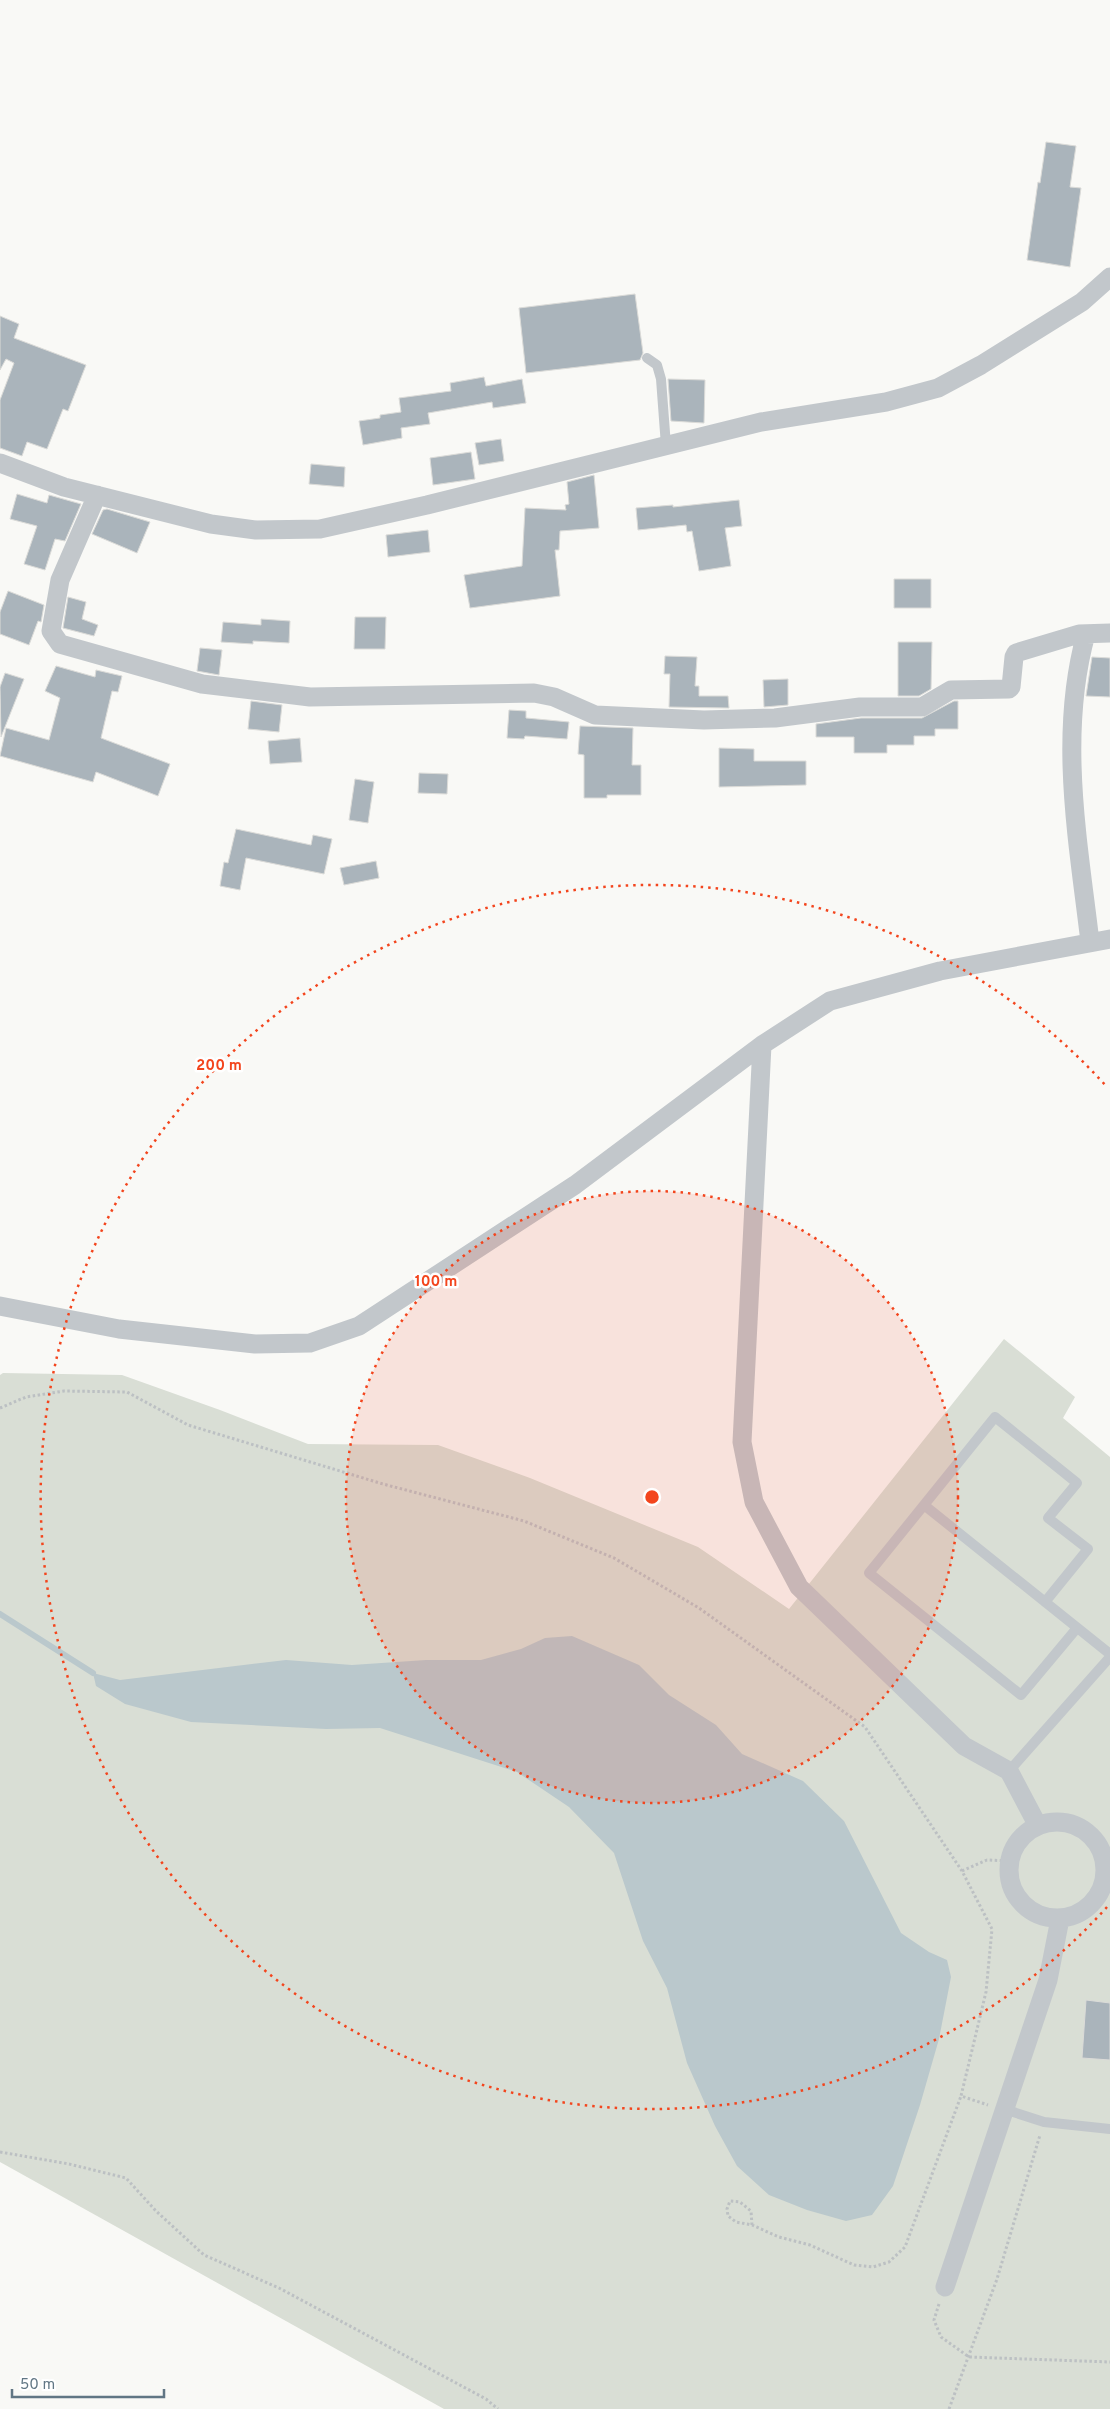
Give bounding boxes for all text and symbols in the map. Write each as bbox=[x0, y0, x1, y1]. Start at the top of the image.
text: 200 m bbox=[196, 1057, 242, 1076]
text: 100 m bbox=[415, 1273, 457, 1292]
centre of rings bbox=[643, 1488, 661, 1506]
scale bar bbox=[12, 2366, 165, 2398]
text: 50 m bbox=[20, 2376, 55, 2395]

